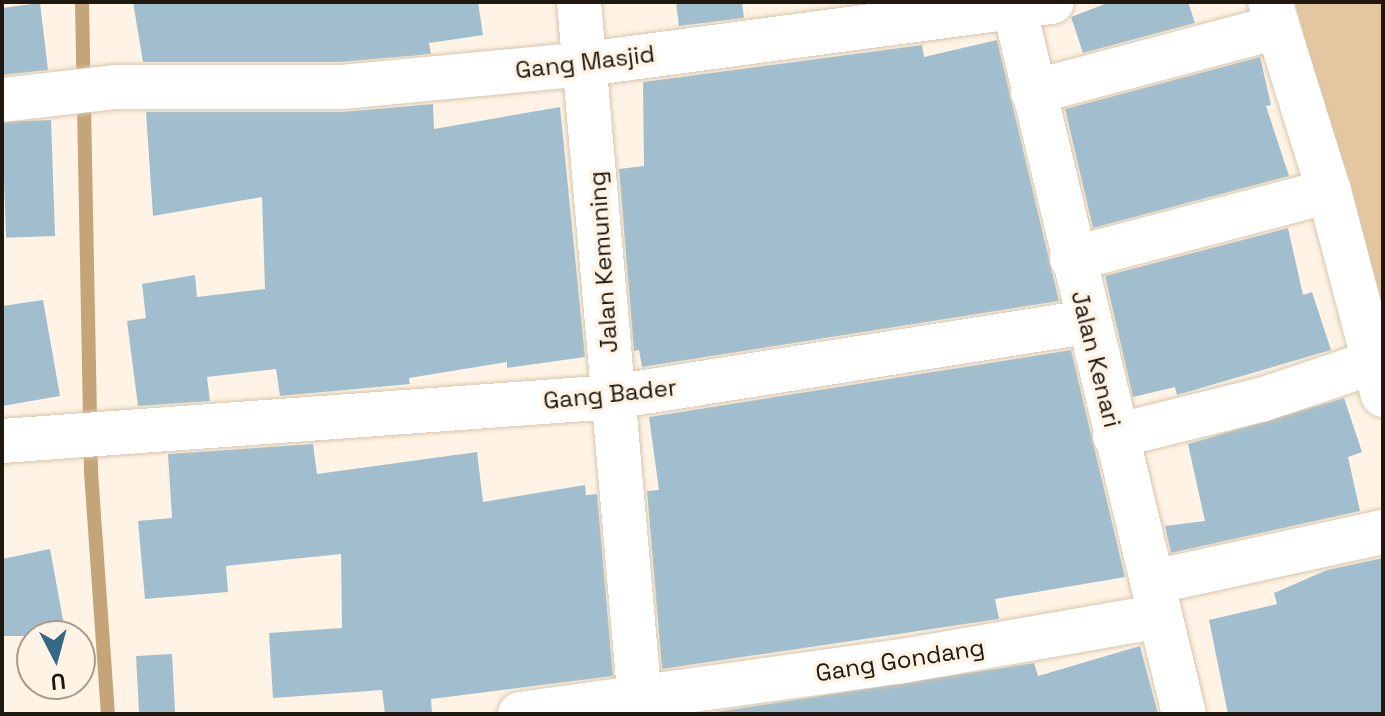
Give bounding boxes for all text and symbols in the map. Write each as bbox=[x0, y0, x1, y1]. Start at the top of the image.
street label: Gang Masjid bbox=[514, 39, 656, 85]
street label: Jalan Kemuning bbox=[582, 170, 624, 354]
street label: Jalan Kenari bbox=[1065, 288, 1127, 430]
street label: Gang Bader bbox=[542, 373, 678, 415]
north arrow bbox=[16, 620, 96, 700]
street label: Gang Gondang bbox=[813, 632, 987, 688]
text: U bbox=[49, 667, 67, 697]

